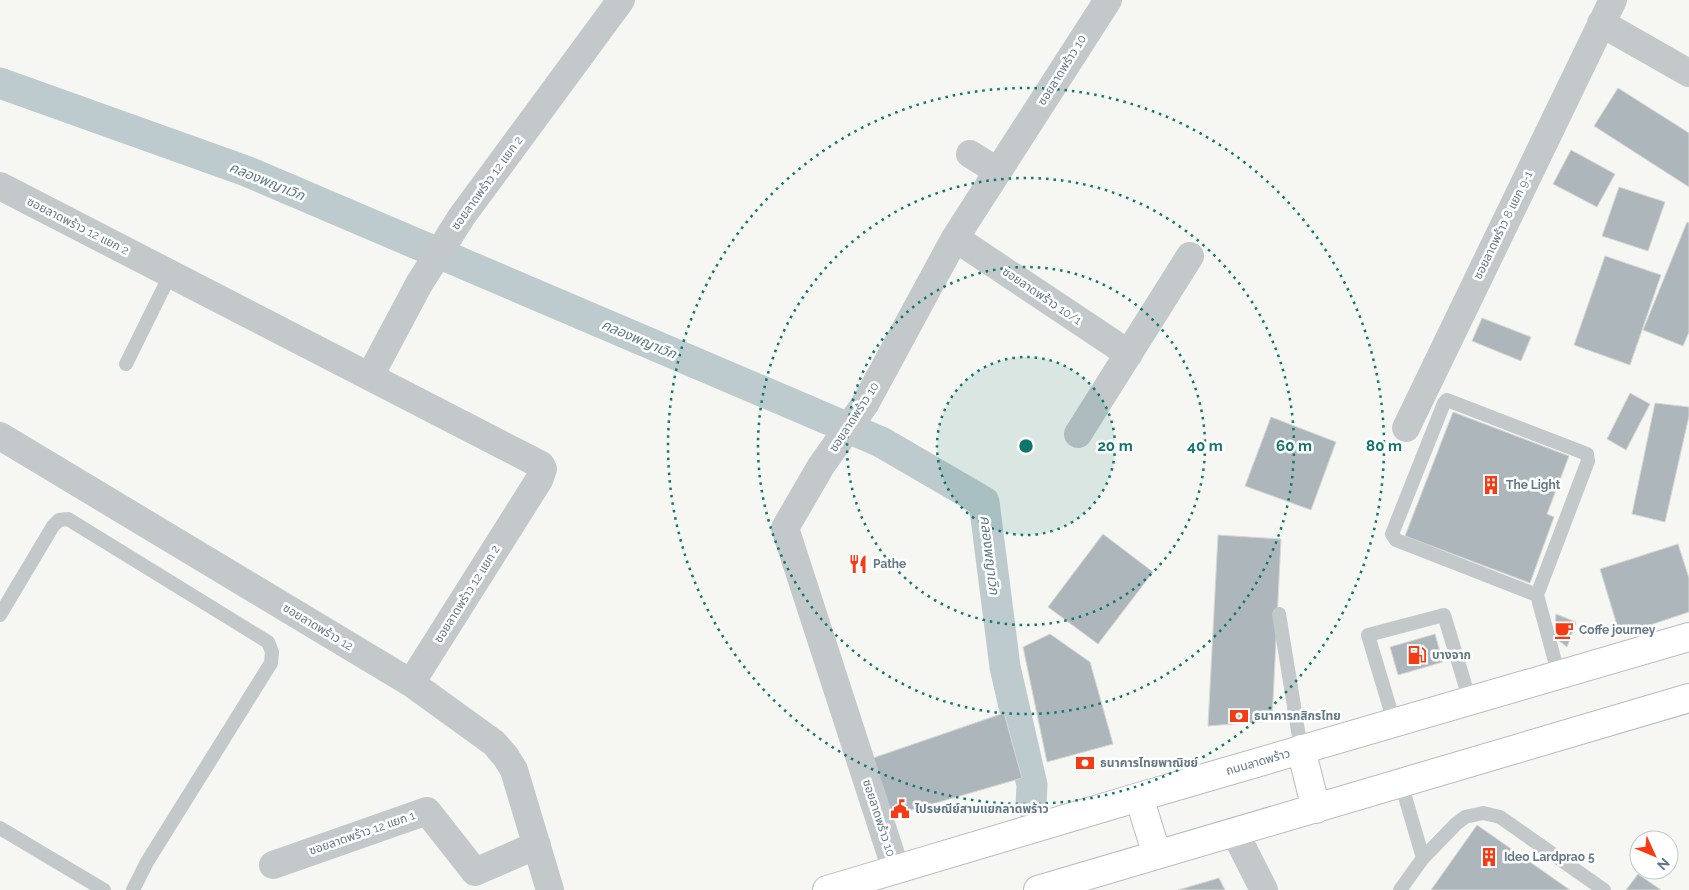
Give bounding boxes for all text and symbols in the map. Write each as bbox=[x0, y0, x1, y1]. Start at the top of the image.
street label: ซอยลาดพร้าว 10 bbox=[1035, 32, 1089, 108]
street label: ซอยลาดพร้าว 12 แยก 2 bbox=[448, 133, 526, 233]
water label: คลองพญาเวิก bbox=[227, 159, 307, 204]
street label: ซอยลาดพร้าว 8 แยก 9-1 bbox=[1471, 168, 1535, 282]
street label: ซอยลาดพร้าว 12 แยก 2 bbox=[25, 194, 131, 258]
street label: ซอยลาดพร้าว 10/1 bbox=[1000, 264, 1084, 328]
water label: คลองพญาเวิก bbox=[599, 316, 679, 362]
street label: ซอยลาดพร้าว 10 bbox=[826, 380, 882, 454]
centre of rings bbox=[1017, 437, 1035, 455]
text: 20 m bbox=[1097, 437, 1133, 455]
text: 40 m bbox=[1187, 437, 1223, 455]
text: 60 m bbox=[1276, 437, 1312, 455]
text: 80 m bbox=[1366, 437, 1402, 455]
building icon: The Light bbox=[1480, 474, 1502, 496]
place label: The Light bbox=[1506, 478, 1561, 492]
water label: คลองพญาเวิก bbox=[977, 515, 1003, 596]
street label: ซอยลาดพร้าว 12 แยก 2 bbox=[431, 543, 503, 645]
restaurant icon: Pathe bbox=[847, 553, 869, 575]
place label: Pathe bbox=[873, 557, 906, 571]
street label: ซอยลาดพร้าว 12 bbox=[280, 601, 356, 653]
cafe icon: Coffe journey bbox=[1553, 619, 1575, 641]
place label: Coffe journey bbox=[1579, 623, 1656, 637]
fuel station icon: บางจาก bbox=[1406, 644, 1428, 666]
place label: บางจาก bbox=[1432, 648, 1471, 662]
bank icon: ธนาคารกสิกรไทย bbox=[1228, 705, 1250, 727]
place label: ธนาคารกสิกรไทย bbox=[1254, 709, 1341, 723]
street label: ถนนลาดพร้าว bbox=[1224, 746, 1292, 778]
bank icon: ธนาคารไทยพาณิชย์ bbox=[1074, 752, 1096, 774]
place label: ธนาคารไทยพาณิชย์ bbox=[1100, 756, 1198, 770]
street label: ซอยลาดพร้าว 10 bbox=[860, 778, 898, 858]
public building icon: ไปรษณีย์สามแยกลาดพร้าว bbox=[889, 798, 911, 820]
place label: ไปรษณีย์สามแยกลาดพร้าว bbox=[915, 802, 1049, 816]
street label: ซอยลาดพร้าว 12 แยก 1 bbox=[307, 808, 417, 858]
north arrow bbox=[1629, 830, 1679, 880]
building icon: Ideo Lardprao 5 bbox=[1478, 846, 1500, 868]
place label: Ideo Lardprao 5 bbox=[1504, 850, 1595, 864]
text: N bbox=[1654, 855, 1673, 873]

